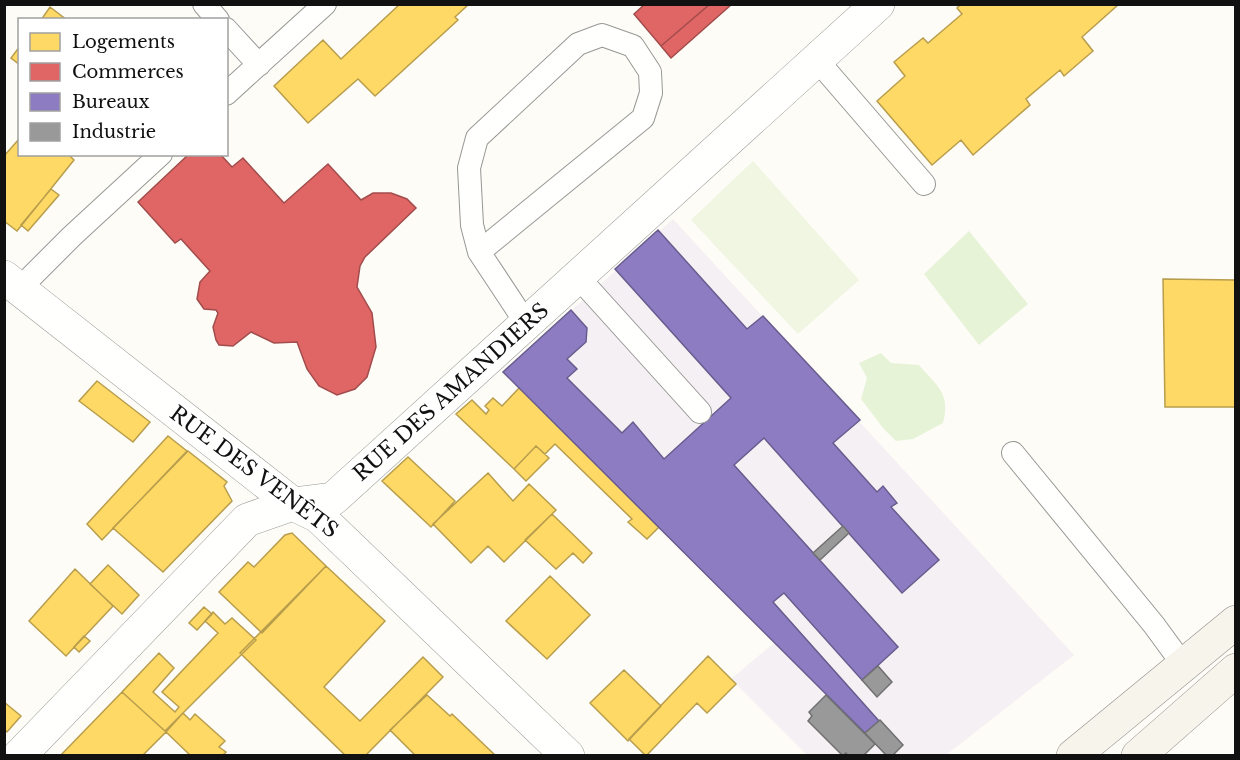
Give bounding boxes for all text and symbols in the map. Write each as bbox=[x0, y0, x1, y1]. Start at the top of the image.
legend bbox=[18, 18, 228, 156]
text: Logements bbox=[72, 31, 175, 53]
text: Commerces bbox=[72, 61, 184, 83]
text: Bureaux bbox=[72, 91, 150, 113]
text: Industrie bbox=[72, 121, 156, 143]
street label: RUE DES AMANDIERS bbox=[348, 297, 554, 487]
street label: RUE DES VENÊTS bbox=[165, 400, 343, 544]

